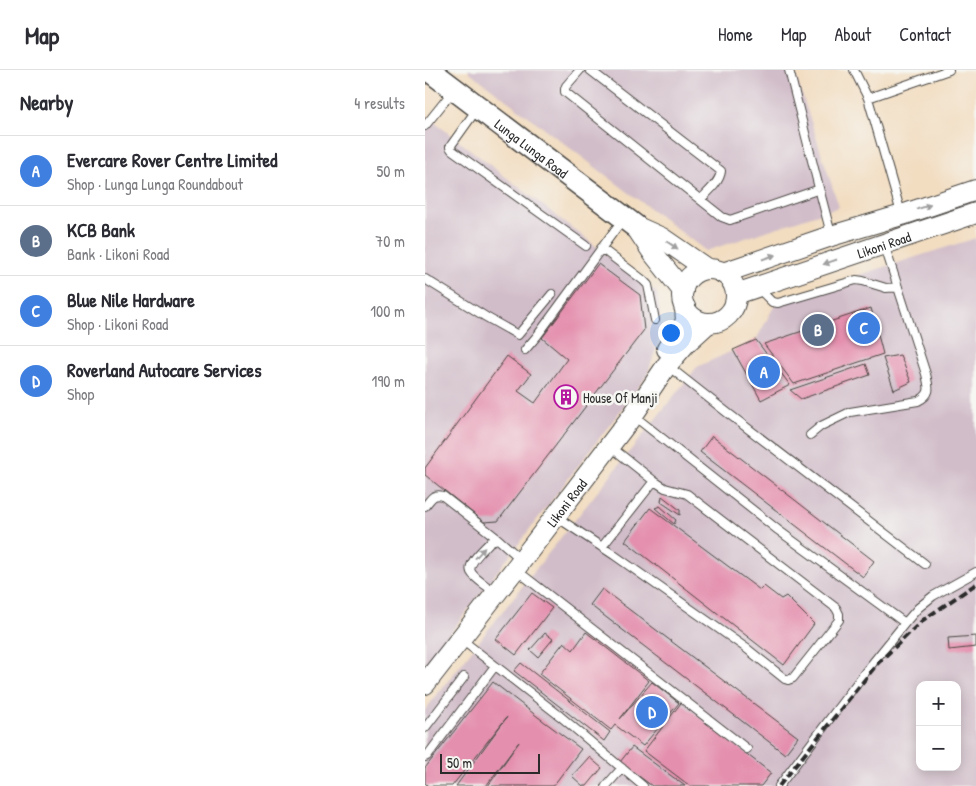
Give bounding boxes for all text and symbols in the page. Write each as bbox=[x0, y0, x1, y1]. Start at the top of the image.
text: Map bbox=[25, 19, 59, 51]
text: Home bbox=[718, 22, 753, 47]
text: Map bbox=[781, 22, 806, 47]
text: About bbox=[834, 22, 871, 47]
text: Contact bbox=[899, 22, 951, 47]
text: Nearby bbox=[20, 88, 73, 117]
text: 4 results bbox=[354, 92, 405, 114]
street label: Lunga Lunga Road bbox=[491, 114, 573, 182]
text: Evercare Rover Centre Limited bbox=[67, 147, 277, 173]
text: A bbox=[32, 160, 40, 182]
text: 50 m bbox=[377, 160, 405, 182]
text: Shop · Lunga Lunga Roundabout bbox=[67, 173, 243, 195]
one-way arrow bbox=[917, 203, 932, 211]
text: KCB Bank bbox=[67, 217, 135, 243]
street label: Likoni Road bbox=[854, 226, 914, 262]
text: B bbox=[32, 230, 40, 252]
text: 70 m bbox=[375, 230, 405, 252]
one-way arrow bbox=[666, 240, 679, 250]
text: Bank · Likoni Road bbox=[67, 243, 169, 265]
one-way arrow bbox=[762, 253, 777, 261]
one-way arrow bbox=[823, 259, 838, 267]
text: Blue Nile Hardware bbox=[67, 287, 195, 313]
text: C bbox=[32, 300, 40, 322]
text: 100 m bbox=[370, 300, 405, 322]
pin: C bbox=[848, 309, 880, 347]
pin: B bbox=[802, 311, 834, 349]
text: Shop · Likoni Road bbox=[67, 313, 168, 335]
your location bbox=[658, 320, 684, 346]
pin: A bbox=[748, 353, 780, 391]
text: Roverland Autocare Services bbox=[67, 357, 261, 383]
text: D bbox=[32, 370, 40, 392]
text: 190 m bbox=[372, 370, 405, 392]
text: Shop bbox=[67, 383, 94, 405]
building icon: House Of Manji bbox=[553, 384, 579, 410]
place label: House Of Manji bbox=[583, 388, 658, 408]
street label: Likoni Road bbox=[542, 474, 591, 530]
one-way arrow bbox=[474, 548, 486, 560]
map controls bbox=[916, 681, 961, 771]
button: + bbox=[916, 681, 961, 726]
pin: D bbox=[636, 693, 668, 731]
button: − bbox=[916, 726, 961, 771]
scale bar bbox=[440, 751, 540, 774]
text: 50 m bbox=[447, 753, 472, 772]

